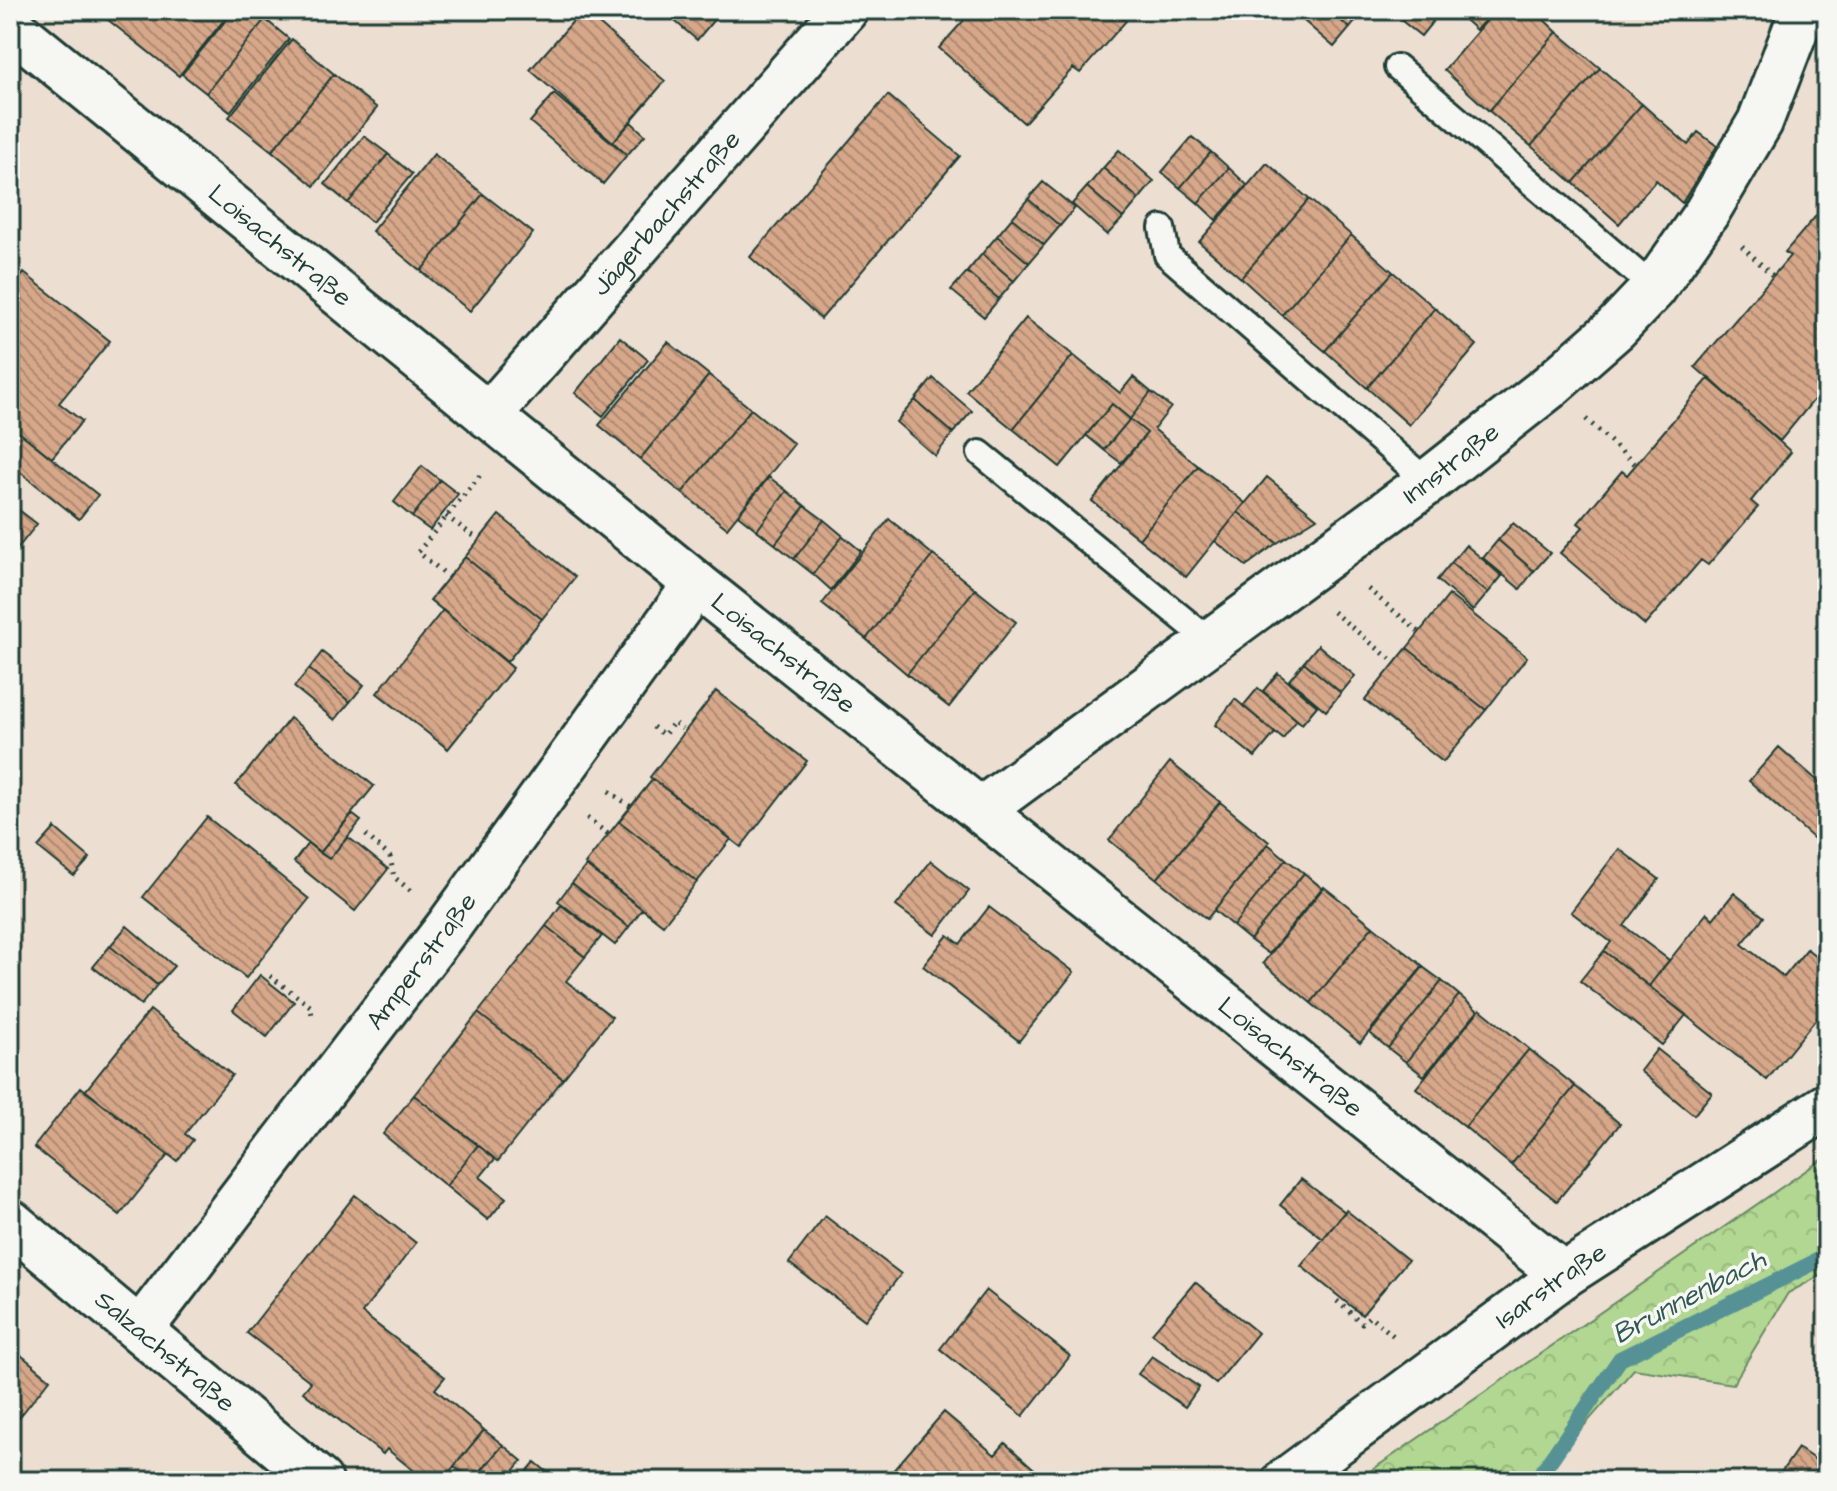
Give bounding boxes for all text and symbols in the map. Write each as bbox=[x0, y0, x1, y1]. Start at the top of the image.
street label: Jägerbachstraße bbox=[584, 123, 749, 304]
street label: Loisachstraße bbox=[200, 176, 360, 315]
street label: Innstraße bbox=[1395, 414, 1507, 513]
street label: Loisachstraße bbox=[703, 585, 863, 722]
street label: Amperstraße bbox=[358, 885, 485, 1037]
street label: Loisachstraße bbox=[1210, 988, 1370, 1126]
street label: Isarstraße bbox=[1488, 1234, 1614, 1338]
water label: Brunnenbach bbox=[1606, 1240, 1773, 1354]
street label: Salzachstraße bbox=[87, 1282, 243, 1421]

